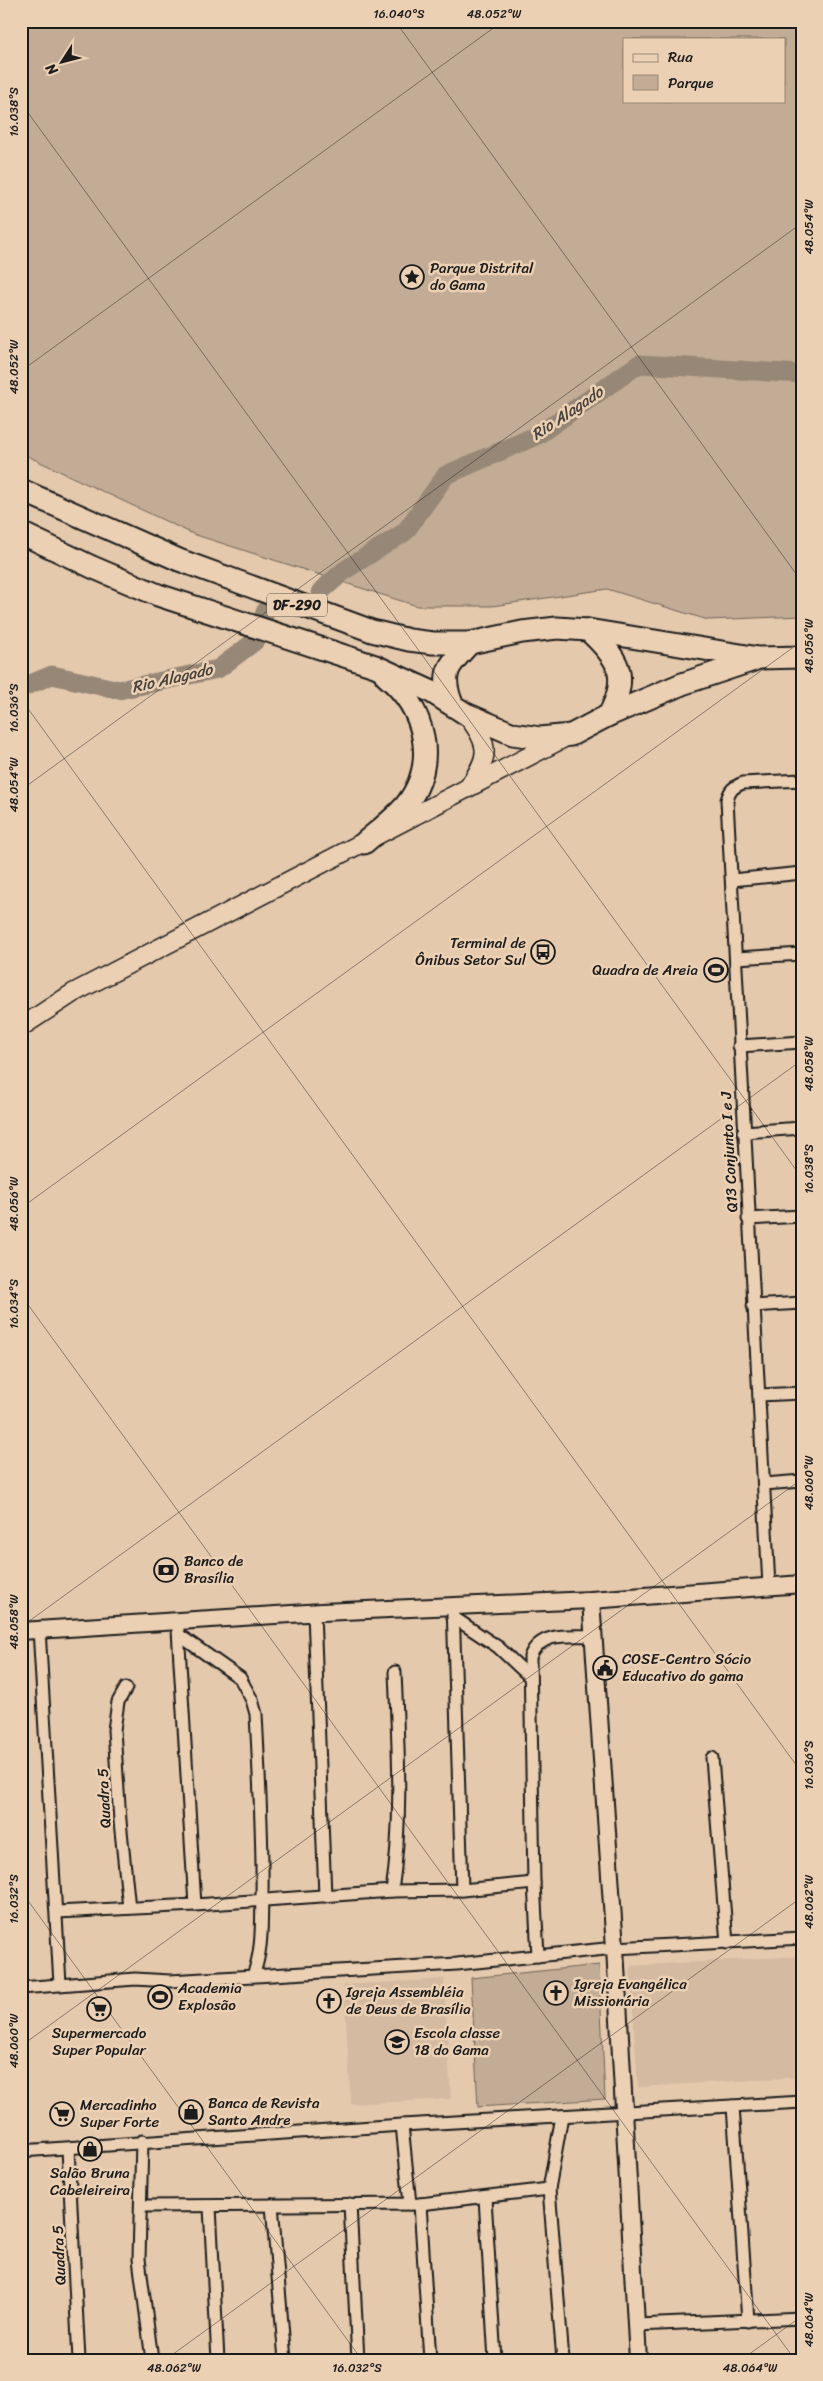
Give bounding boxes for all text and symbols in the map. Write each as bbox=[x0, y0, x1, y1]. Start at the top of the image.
text: 16.040°S bbox=[374, 3, 425, 25]
text: 48.052°W bbox=[467, 3, 522, 25]
north arrow bbox=[38, 38, 88, 88]
legend bbox=[623, 38, 786, 102]
text: Rua bbox=[668, 44, 693, 70]
text: N bbox=[39, 58, 65, 81]
text: Parque bbox=[668, 70, 713, 96]
text: 16.038°S bbox=[3, 87, 25, 137]
text: 48.054°W bbox=[798, 199, 820, 255]
place label: Parque Distrital do Gama bbox=[430, 255, 534, 298]
place icon: Parque Distrital do Gama bbox=[399, 264, 425, 290]
text: 48.052°W bbox=[3, 339, 25, 394]
water label: Rio Alagado bbox=[525, 378, 610, 448]
road number: DF-290 bbox=[267, 594, 327, 616]
text: 48.056°W bbox=[798, 618, 820, 673]
water label: Rio Alagado bbox=[129, 654, 216, 701]
text: 16.036°S bbox=[3, 683, 25, 733]
text: 48.054°W bbox=[3, 757, 25, 813]
place label: Terminal de Ônibus Setor Sul bbox=[415, 930, 527, 973]
bus stop icon: Terminal de Ônibus Setor Sul bbox=[530, 939, 556, 965]
place label: Quadra de Areia bbox=[592, 957, 698, 983]
sports icon: Quadra de Areia bbox=[703, 957, 729, 983]
text: 48.058°W bbox=[798, 1036, 820, 1091]
street label: Q13 Conjunto I e J bbox=[713, 1090, 745, 1213]
text: 16.038°S bbox=[798, 1144, 820, 1194]
text: 48.056°W bbox=[3, 1176, 25, 1231]
text: 16.034°S bbox=[3, 1279, 25, 1329]
text: 48.060°W bbox=[798, 1455, 820, 1510]
place label: Banco de Brasília bbox=[184, 1548, 243, 1591]
bank icon: Banco de Brasília bbox=[153, 1557, 179, 1583]
text: 48.058°W bbox=[3, 1594, 25, 1649]
place label: COSE-Centro Sócio Educativo do gama bbox=[622, 1646, 751, 1689]
public building icon: COSE-Centro Sócio Educativo do gama bbox=[592, 1655, 618, 1681]
text: 16.036°S bbox=[798, 1740, 820, 1790]
street label: Quadra 5 bbox=[89, 1767, 119, 1829]
text: 16.032°S bbox=[3, 1874, 25, 1924]
text: 48.062°W bbox=[798, 1874, 820, 1929]
place label: Igreja Evangélica Missionária bbox=[573, 1971, 687, 2014]
place label: Academia Explosão bbox=[177, 1975, 242, 2018]
place label: Igreja Assembléia de Deus de Brasília bbox=[345, 1979, 471, 2022]
church icon: Igreja Evangélica Missionária bbox=[543, 1980, 569, 2006]
sports icon: Academia Explosão bbox=[147, 1984, 173, 2010]
church icon: Igreja Assembléia de Deus de Brasília bbox=[316, 1988, 342, 2014]
supermarket icon: Supermercado Super Popular bbox=[86, 1996, 112, 2022]
text: 48.060°W bbox=[3, 2013, 25, 2068]
place label: Supermercado Super Popular bbox=[52, 2020, 147, 2063]
place label: Escola classe 18 do Gama bbox=[414, 2020, 500, 2063]
school or university icon: Escola classe 18 do Gama bbox=[384, 2029, 410, 2055]
place label: Banca de Revista Santo Andre bbox=[208, 2090, 320, 2133]
place label: Mercadinho Super Forte bbox=[80, 2092, 159, 2135]
shop icon: Banca de Revista Santo Andre bbox=[178, 2099, 204, 2125]
supermarket icon: Mercadinho Super Forte bbox=[49, 2101, 75, 2127]
shop icon: Salão Bruna Cabeleireira bbox=[77, 2136, 103, 2162]
place label: Salão Bruna Cabeleireira bbox=[50, 2160, 131, 2203]
street label: Quadra 5 bbox=[44, 2224, 74, 2286]
text: 48.064°W bbox=[798, 2292, 820, 2347]
text: 48.062°W bbox=[147, 2357, 202, 2379]
text: 16.032°S bbox=[332, 2357, 382, 2379]
text: 48.064°W bbox=[723, 2357, 778, 2379]

